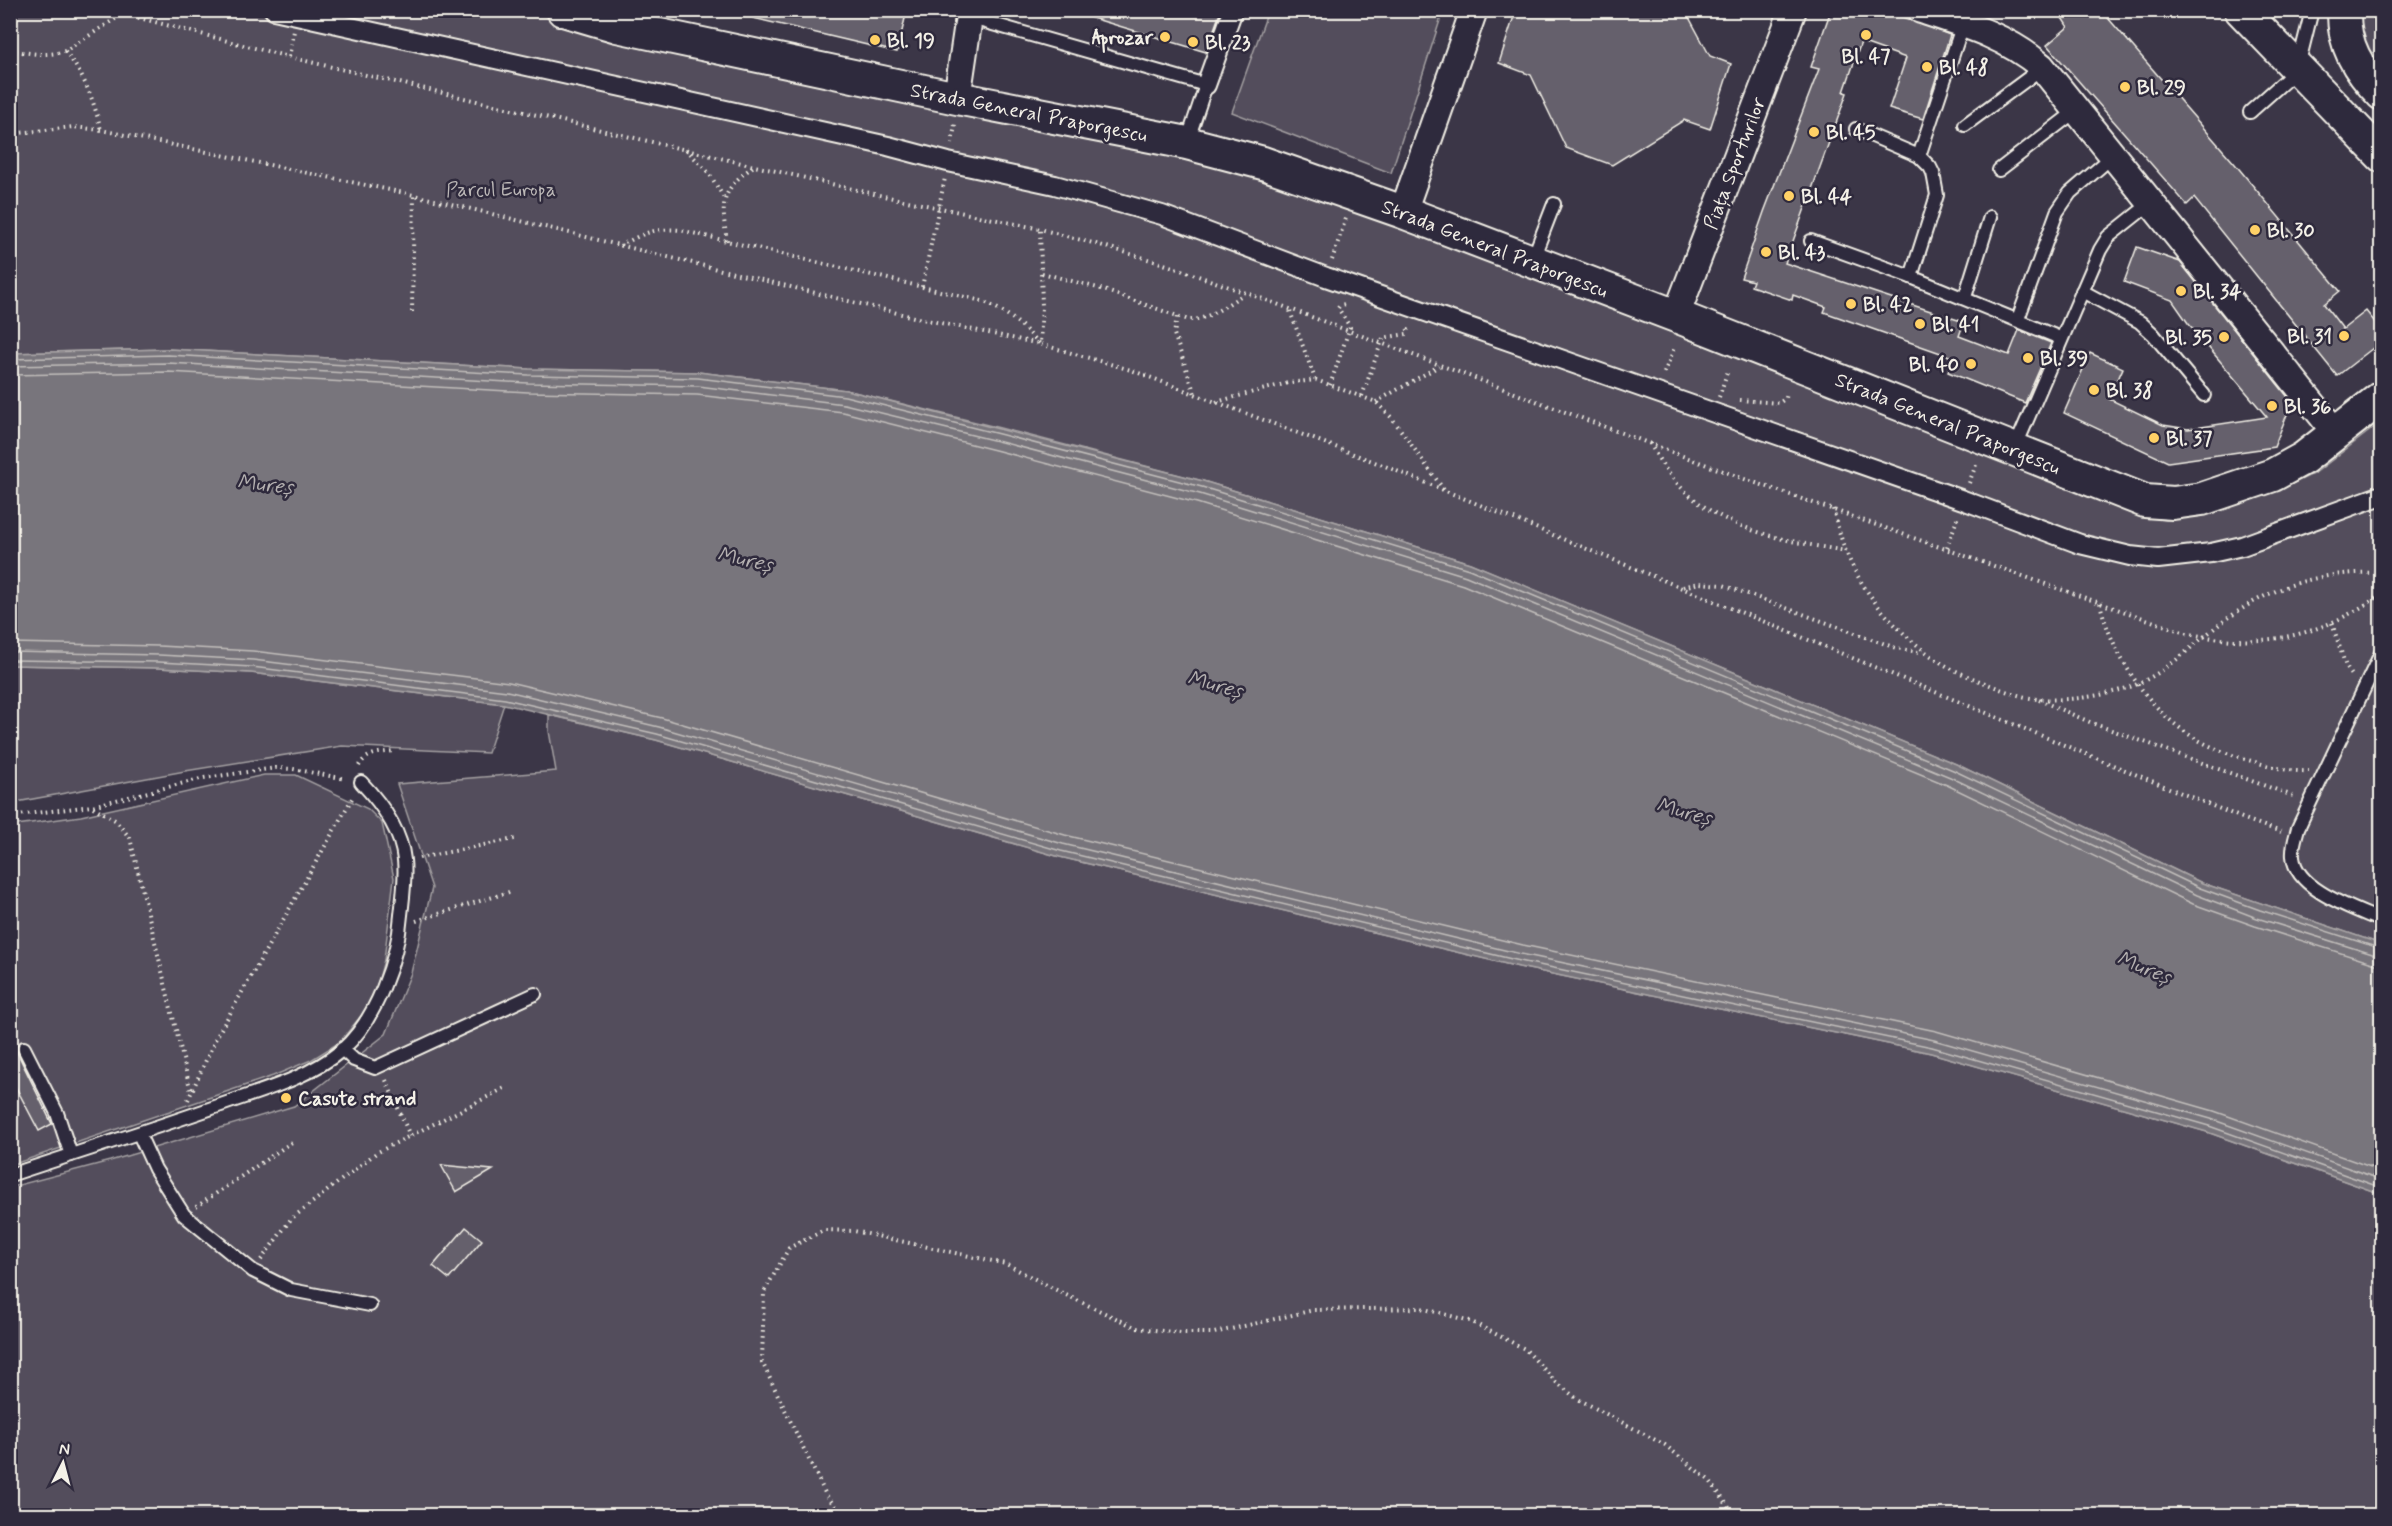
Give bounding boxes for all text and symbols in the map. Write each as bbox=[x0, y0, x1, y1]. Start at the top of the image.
place label: Aprozar bbox=[1092, 25, 1154, 53]
place label: Bl. 19 bbox=[887, 28, 935, 55]
marker: Bl. 47 bbox=[1859, 28, 1873, 42]
marker: Aprozar bbox=[1158, 30, 1172, 44]
place label: Bl. 23 bbox=[1205, 30, 1251, 57]
marker: Bl. 19 bbox=[868, 33, 882, 47]
marker: Bl. 23 bbox=[1186, 35, 1200, 49]
place label: Bl. 47 bbox=[1842, 44, 1890, 71]
place label: Bl. 48 bbox=[1939, 55, 1989, 82]
marker: Bl. 48 bbox=[1920, 60, 1934, 74]
place label: Bl. 29 bbox=[2137, 75, 2186, 102]
street label: Strada General Praporgescu bbox=[908, 77, 1149, 150]
marker: Bl. 29 bbox=[2118, 80, 2132, 94]
street label: Piața Sporturilor bbox=[1698, 93, 1773, 234]
place label: Bl. 45 bbox=[1826, 120, 1876, 147]
marker: Bl. 45 bbox=[1807, 125, 1821, 139]
park label: Parcul Europa bbox=[446, 177, 556, 204]
place label: Bl. 44 bbox=[1801, 184, 1853, 211]
marker: Bl. 44 bbox=[1782, 189, 1796, 203]
street label: Strada General Praporgescu bbox=[1377, 194, 1612, 305]
place label: Bl. 30 bbox=[2267, 218, 2315, 245]
marker: Bl. 30 bbox=[2248, 223, 2262, 237]
place label: Bl. 43 bbox=[1778, 240, 1826, 267]
marker: Bl. 43 bbox=[1759, 245, 1773, 259]
place label: Bl. 34 bbox=[2193, 279, 2242, 306]
marker: Bl. 34 bbox=[2174, 284, 2188, 298]
place label: Bl. 42 bbox=[1863, 292, 1912, 319]
marker: Bl. 42 bbox=[1844, 297, 1858, 311]
place label: Bl. 41 bbox=[1932, 312, 1979, 339]
marker: Bl. 41 bbox=[1913, 317, 1927, 331]
place label: Bl. 31 bbox=[2287, 324, 2332, 351]
place label: Bl. 35 bbox=[2165, 325, 2212, 352]
marker: Bl. 31 bbox=[2337, 329, 2351, 343]
marker: Bl. 35 bbox=[2217, 330, 2231, 344]
place label: Bl. 39 bbox=[2040, 346, 2088, 373]
marker: Bl. 39 bbox=[2021, 351, 2035, 365]
place label: Bl. 40 bbox=[1909, 352, 1959, 379]
marker: Bl. 40 bbox=[1964, 357, 1978, 371]
street label: Strada General Praporgescu bbox=[1831, 367, 2064, 482]
place label: Bl. 38 bbox=[2106, 378, 2153, 405]
marker: Bl. 38 bbox=[2087, 383, 2101, 397]
place label: Bl. 36 bbox=[2284, 394, 2331, 421]
marker: Bl. 36 bbox=[2265, 399, 2279, 413]
place label: Bl. 37 bbox=[2166, 426, 2212, 453]
marker: Bl. 37 bbox=[2147, 431, 2161, 445]
water label: Mureș bbox=[236, 468, 296, 502]
water label: Mureș bbox=[715, 540, 777, 580]
water label: Mureș bbox=[1184, 664, 1247, 706]
water label: Mureș bbox=[1653, 791, 1716, 833]
water label: Mureș bbox=[2112, 944, 2176, 992]
place label: Casute strand bbox=[298, 1086, 416, 1113]
marker: Casute strand bbox=[279, 1091, 293, 1105]
north arrow bbox=[33, 1433, 93, 1493]
text: N bbox=[58, 1439, 71, 1461]

